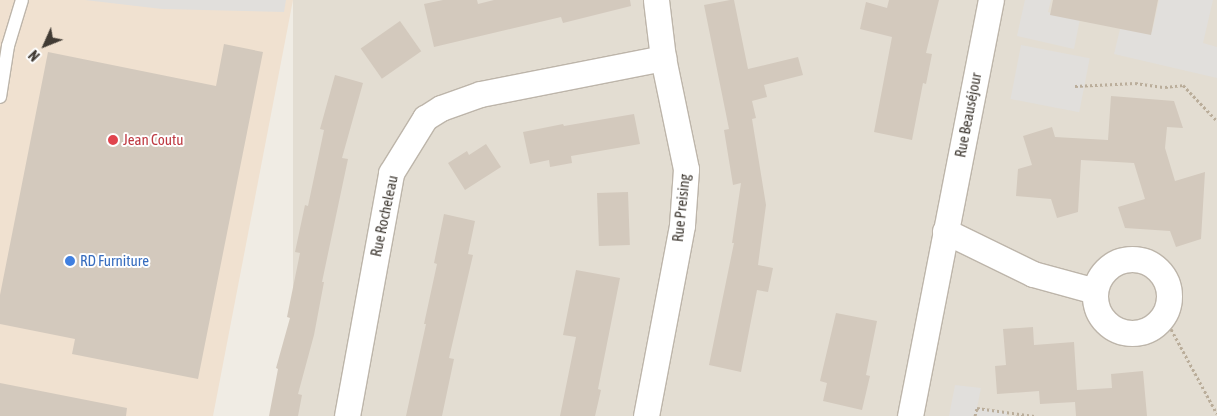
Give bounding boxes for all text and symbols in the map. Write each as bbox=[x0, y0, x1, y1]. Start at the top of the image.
north arrow bbox=[20, 20, 70, 70]
text: N bbox=[26, 47, 43, 64]
street label: Rue Beauséjour bbox=[951, 71, 985, 159]
place label: Jean Coutu bbox=[123, 131, 184, 149]
marker: Jean Coutu bbox=[107, 134, 119, 146]
street label: Rue Preising bbox=[668, 173, 694, 243]
street label: Rue Rocheleau bbox=[367, 174, 401, 258]
place label: RD Furniture bbox=[80, 252, 149, 270]
marker: RD Furniture bbox=[64, 255, 76, 267]

